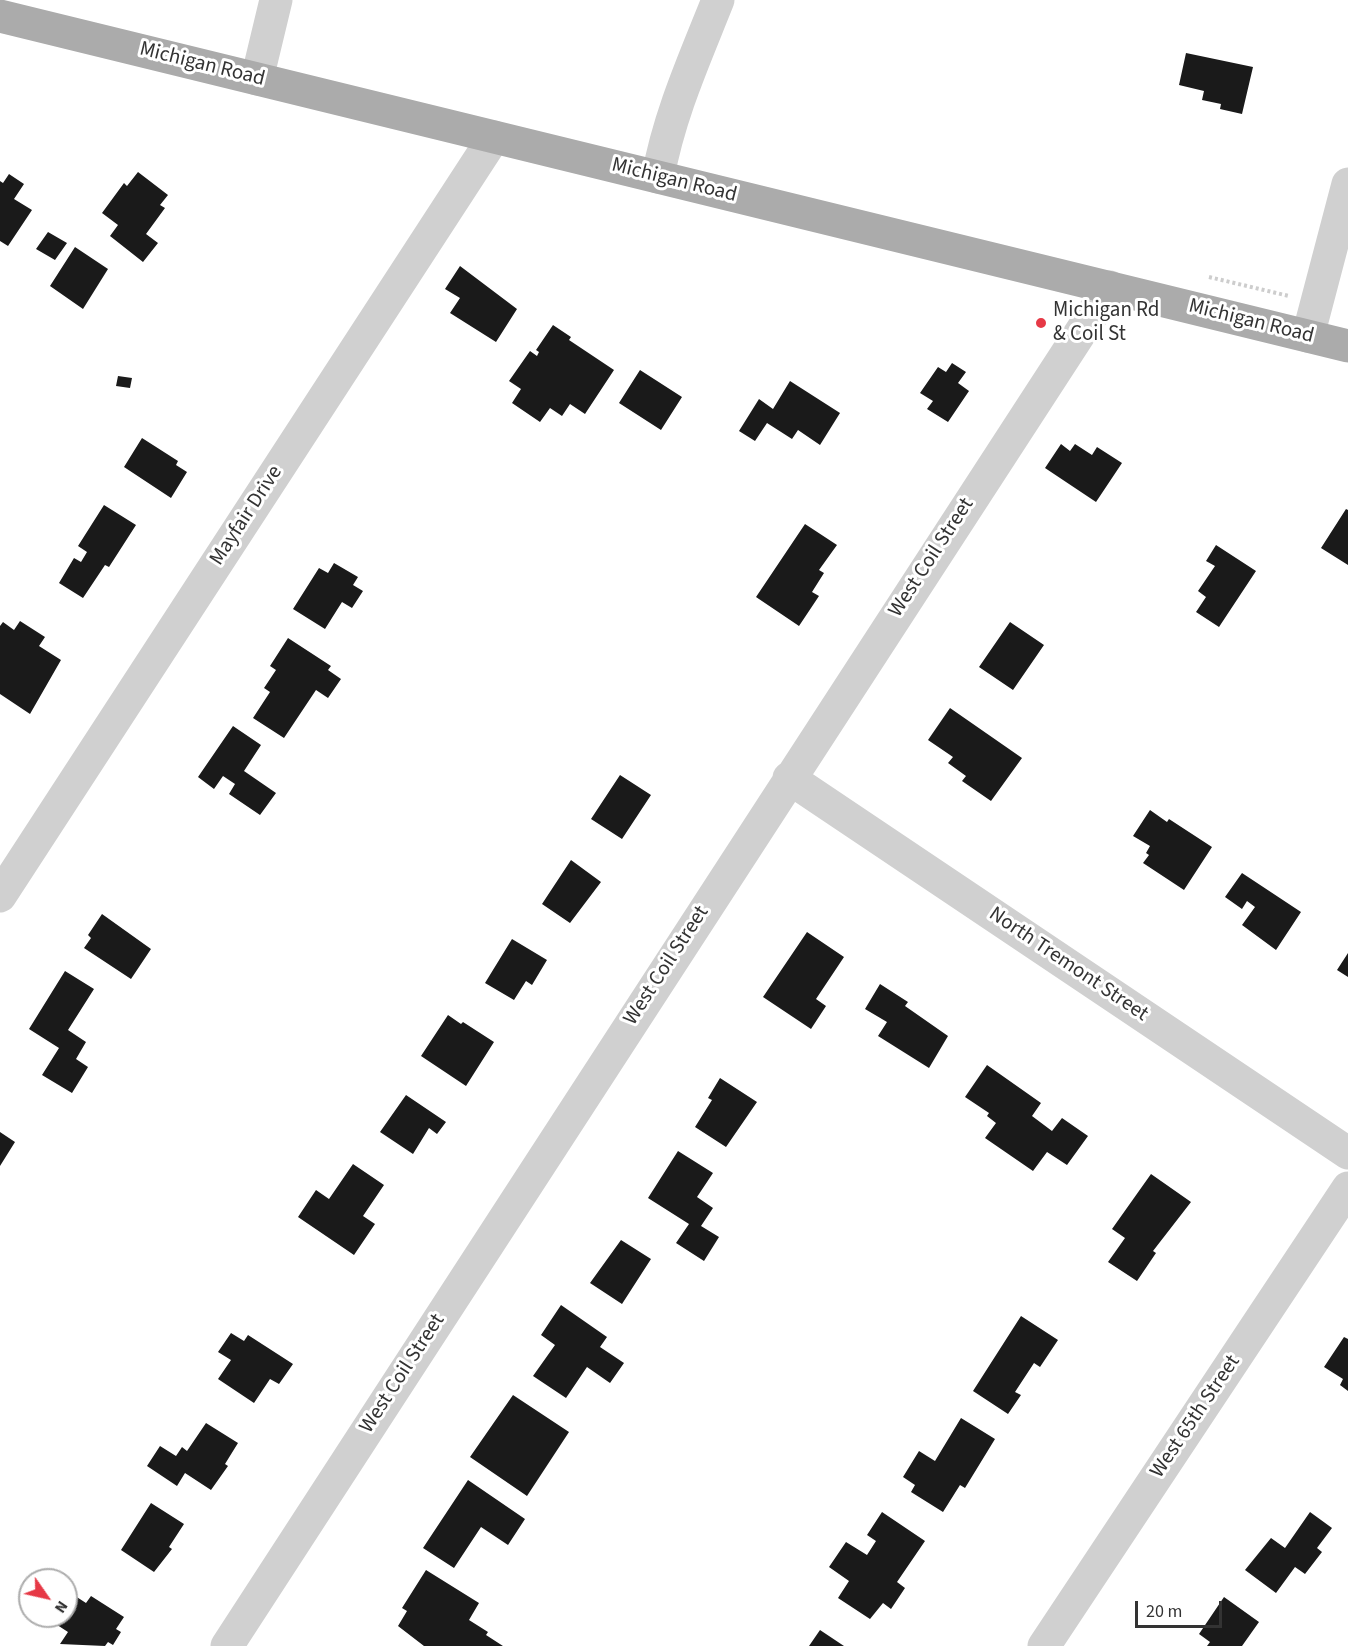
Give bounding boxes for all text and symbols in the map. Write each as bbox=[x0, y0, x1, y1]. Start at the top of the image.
street label: Michigan Road bbox=[137, 37, 267, 93]
street label: Michigan Road bbox=[609, 153, 739, 209]
street label: Michigan Road bbox=[1186, 294, 1316, 350]
place label: Michigan Rd & Coil St bbox=[1053, 298, 1160, 348]
marker: Michigan Rd & Coil St bbox=[1034, 316, 1048, 330]
street label: Mayfair Drive bbox=[205, 461, 289, 571]
street label: West Coil Street bbox=[884, 494, 980, 622]
street label: West Coil Street bbox=[619, 902, 715, 1030]
street label: North Tremont Street bbox=[983, 902, 1153, 1028]
street label: West Coil Street bbox=[355, 1310, 451, 1438]
street label: West 65th Street bbox=[1146, 1351, 1246, 1483]
north arrow bbox=[18, 1568, 78, 1628]
scale bar bbox=[1138, 1589, 1225, 1627]
text: N bbox=[49, 1596, 73, 1618]
text: 20 m bbox=[1146, 1599, 1182, 1624]

